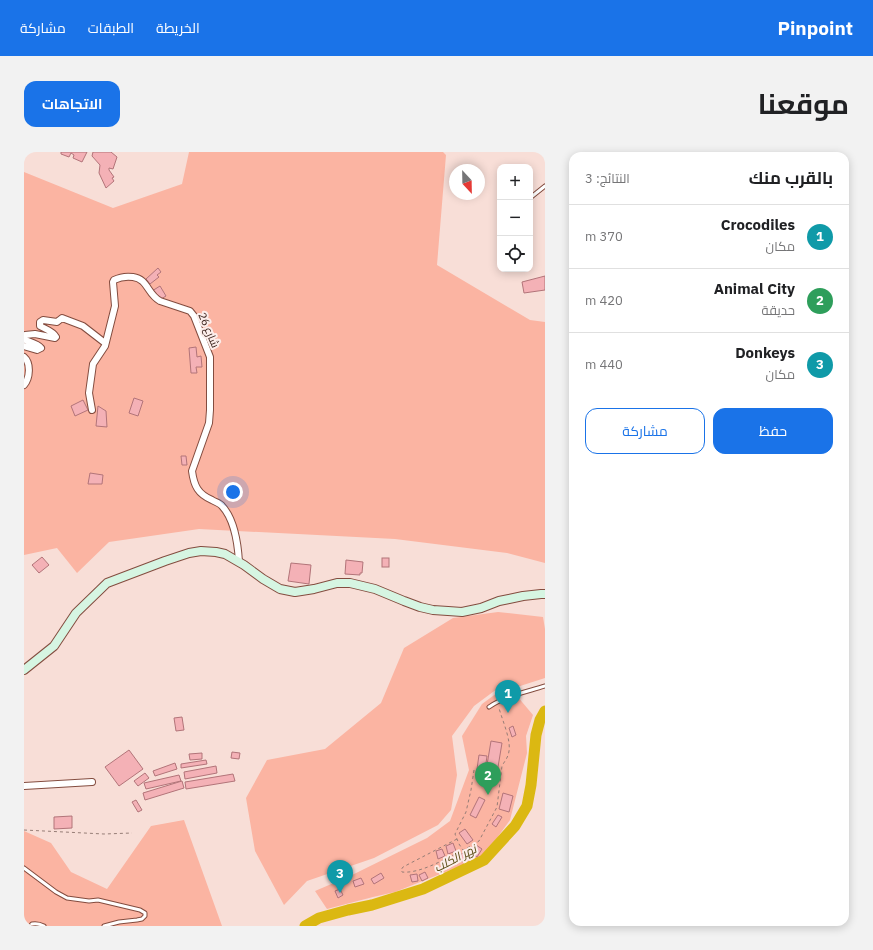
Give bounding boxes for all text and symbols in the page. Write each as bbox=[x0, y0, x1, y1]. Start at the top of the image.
text: Pinpoint bbox=[777, 16, 853, 40]
text: مشاركة bbox=[20, 19, 66, 37]
text: الطبقات bbox=[88, 19, 134, 37]
text: الخريطة bbox=[156, 19, 200, 37]
button: الاتجاهات bbox=[24, 81, 120, 127]
text: موقعنا bbox=[758, 85, 849, 122]
north arrow bbox=[449, 164, 485, 200]
map controls bbox=[497, 164, 533, 272]
button: + bbox=[497, 164, 533, 200]
text: بالقرب منك bbox=[749, 167, 833, 189]
text: النتائج: 3 bbox=[585, 170, 630, 187]
button: − bbox=[497, 200, 533, 236]
text: Crocodiles bbox=[721, 215, 795, 234]
text: 370 m bbox=[585, 228, 623, 245]
text: 1 bbox=[816, 228, 824, 245]
button: locate bbox=[497, 236, 533, 272]
text: مكان bbox=[766, 238, 795, 255]
text: Animal City bbox=[714, 279, 795, 298]
text: 420 m bbox=[585, 292, 623, 309]
text: 2 bbox=[816, 292, 824, 309]
text: حديقة bbox=[762, 302, 795, 319]
street label: شارع 26 bbox=[194, 310, 223, 350]
text: Donkeys bbox=[735, 343, 795, 362]
text: 440 m bbox=[585, 356, 623, 373]
text: 3 bbox=[816, 356, 824, 373]
text: مكان bbox=[766, 366, 795, 383]
button: مشاركة bbox=[585, 408, 705, 454]
button: حفظ bbox=[713, 408, 833, 454]
your location bbox=[223, 482, 243, 502]
pin: 1 bbox=[495, 680, 521, 713]
pin: 2 bbox=[475, 762, 501, 795]
water label: نهر الكلب bbox=[431, 840, 480, 875]
pin: 3 bbox=[327, 860, 353, 893]

